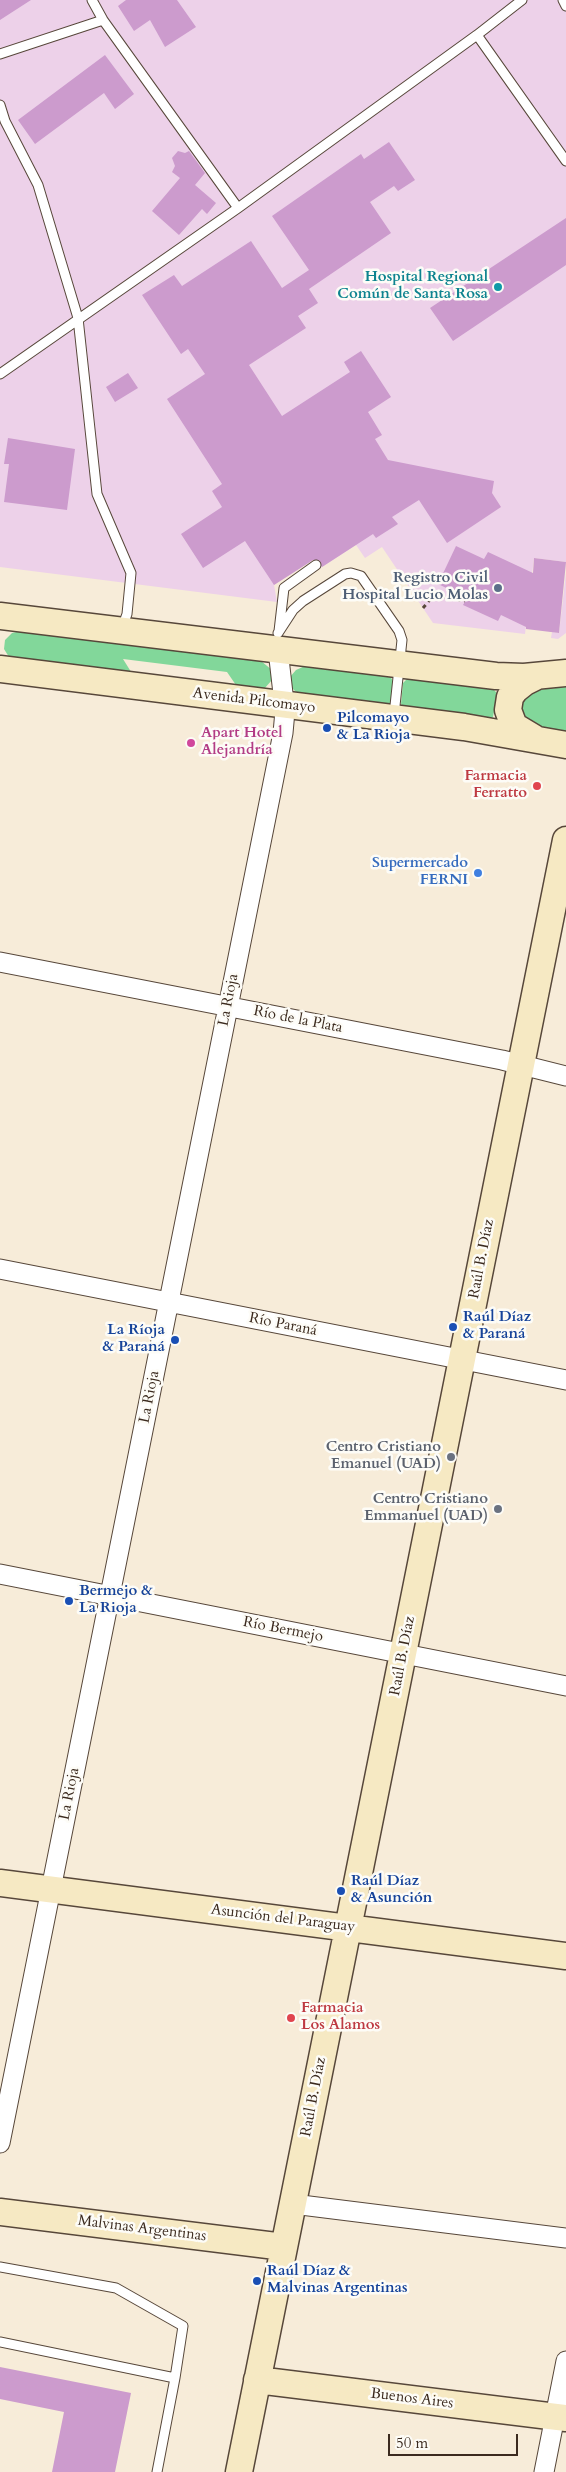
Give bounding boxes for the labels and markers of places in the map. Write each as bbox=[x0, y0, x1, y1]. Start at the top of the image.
place label: Hospital Regional Común de Santa Rosa bbox=[337, 269, 488, 304]
marker: Hospital Regional Común de Santa Rosa bbox=[492, 281, 504, 293]
place label: Registro Civil Hospital Lucio Molas bbox=[342, 570, 488, 605]
marker: Registro Civil Hospital Lucio Molas bbox=[492, 582, 504, 594]
place label: Pilcomayo & La Rioja bbox=[337, 710, 411, 745]
marker: Pilcomayo & La Rioja bbox=[321, 722, 333, 734]
place label: Apart Hotel Alejandría bbox=[201, 725, 283, 760]
marker: Apart Hotel Alejandría bbox=[185, 737, 197, 749]
place label: Farmacia Ferratto bbox=[464, 768, 527, 803]
marker: Farmacia Ferratto bbox=[531, 780, 543, 792]
place label: Supermercado FERNI bbox=[372, 855, 468, 890]
marker: Supermercado FERNI bbox=[472, 867, 484, 879]
place label: Raúl Díaz & Paraná bbox=[463, 1309, 531, 1344]
marker: Raúl Díaz & Paraná bbox=[447, 1321, 459, 1333]
place label: La Ríoja & Paraná bbox=[103, 1322, 165, 1357]
marker: La Ríoja & Paraná bbox=[169, 1334, 181, 1346]
place label: Centro Cristiano Emanuel (UAD) bbox=[326, 1439, 441, 1474]
marker: Centro Cristiano Emanuel (UAD) bbox=[445, 1451, 457, 1463]
place label: Centro Cristiano Emmanuel (UAD) bbox=[364, 1491, 488, 1526]
marker: Centro Cristiano Emmanuel (UAD) bbox=[492, 1503, 504, 1515]
place label: Bermejo & La Rioja bbox=[79, 1583, 153, 1618]
marker: Bermejo & La Rioja bbox=[63, 1595, 75, 1607]
place label: Raúl Díaz & Asunción bbox=[351, 1873, 432, 1908]
marker: Raúl Díaz & Asunción bbox=[335, 1885, 347, 1897]
place label: Farmacia Los Alamos bbox=[301, 2000, 380, 2035]
marker: Farmacia Los Alamos bbox=[285, 2012, 297, 2024]
place label: Raúl Díaz & Malvinas Argentinas bbox=[267, 2263, 408, 2298]
marker: Raúl Díaz & Malvinas Argentinas bbox=[251, 2275, 263, 2287]

